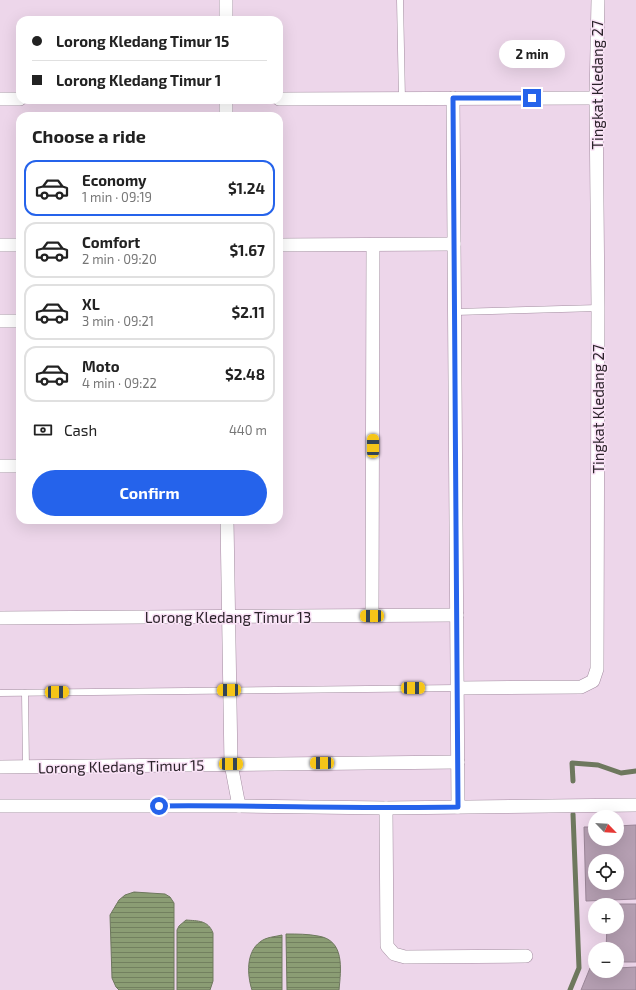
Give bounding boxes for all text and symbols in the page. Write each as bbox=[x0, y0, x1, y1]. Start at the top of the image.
street label: Tingkat Kledang 27 bbox=[588, 20, 606, 150]
text: Lorong Kledang Timur 15 bbox=[56, 32, 229, 50]
callout: 2 min bbox=[499, 40, 565, 68]
text: 2 min bbox=[515, 46, 549, 62]
text: Lorong Kledang Timur 1 bbox=[56, 71, 221, 89]
route end bbox=[523, 89, 541, 107]
text: Choose a ride bbox=[32, 125, 146, 147]
icon: car bbox=[34, 170, 70, 206]
text: Economy bbox=[82, 171, 147, 189]
text: $1.24 bbox=[228, 179, 265, 197]
text: 1 min · 09:19 bbox=[82, 189, 152, 205]
icon: car bbox=[34, 232, 70, 268]
text: Comfort bbox=[82, 233, 140, 251]
text: $1.67 bbox=[229, 241, 265, 259]
text: 2 min · 09:20 bbox=[82, 251, 157, 267]
icon: car bbox=[34, 294, 70, 330]
text: XL bbox=[82, 295, 100, 313]
text: $2.11 bbox=[232, 303, 265, 321]
text: 3 min · 09:21 bbox=[82, 313, 154, 329]
street label: Tingkat Kledang 27 bbox=[589, 344, 607, 474]
icon: car bbox=[34, 356, 70, 392]
text: Moto bbox=[82, 357, 120, 375]
text: $2.48 bbox=[225, 365, 265, 383]
text: 4 min · 09:22 bbox=[82, 375, 157, 391]
icon: cash bbox=[32, 419, 54, 441]
text: Cash bbox=[64, 421, 97, 439]
text: 440 m bbox=[229, 422, 267, 438]
car bbox=[367, 434, 379, 458]
button: Confirm bbox=[32, 470, 267, 516]
street label: Lorong Kledang Timur 13 bbox=[145, 608, 311, 626]
car bbox=[360, 610, 384, 622]
car bbox=[401, 682, 425, 694]
car bbox=[217, 684, 241, 696]
car bbox=[45, 686, 69, 698]
street label: Lorong Kledang Timur 15 bbox=[38, 756, 204, 776]
car bbox=[310, 757, 334, 769]
car bbox=[219, 758, 243, 770]
route start bbox=[150, 797, 168, 815]
north arrow bbox=[588, 810, 624, 846]
map controls bbox=[588, 810, 624, 978]
button: locate bbox=[588, 854, 624, 890]
button: + bbox=[588, 898, 624, 934]
button: − bbox=[588, 942, 624, 978]

